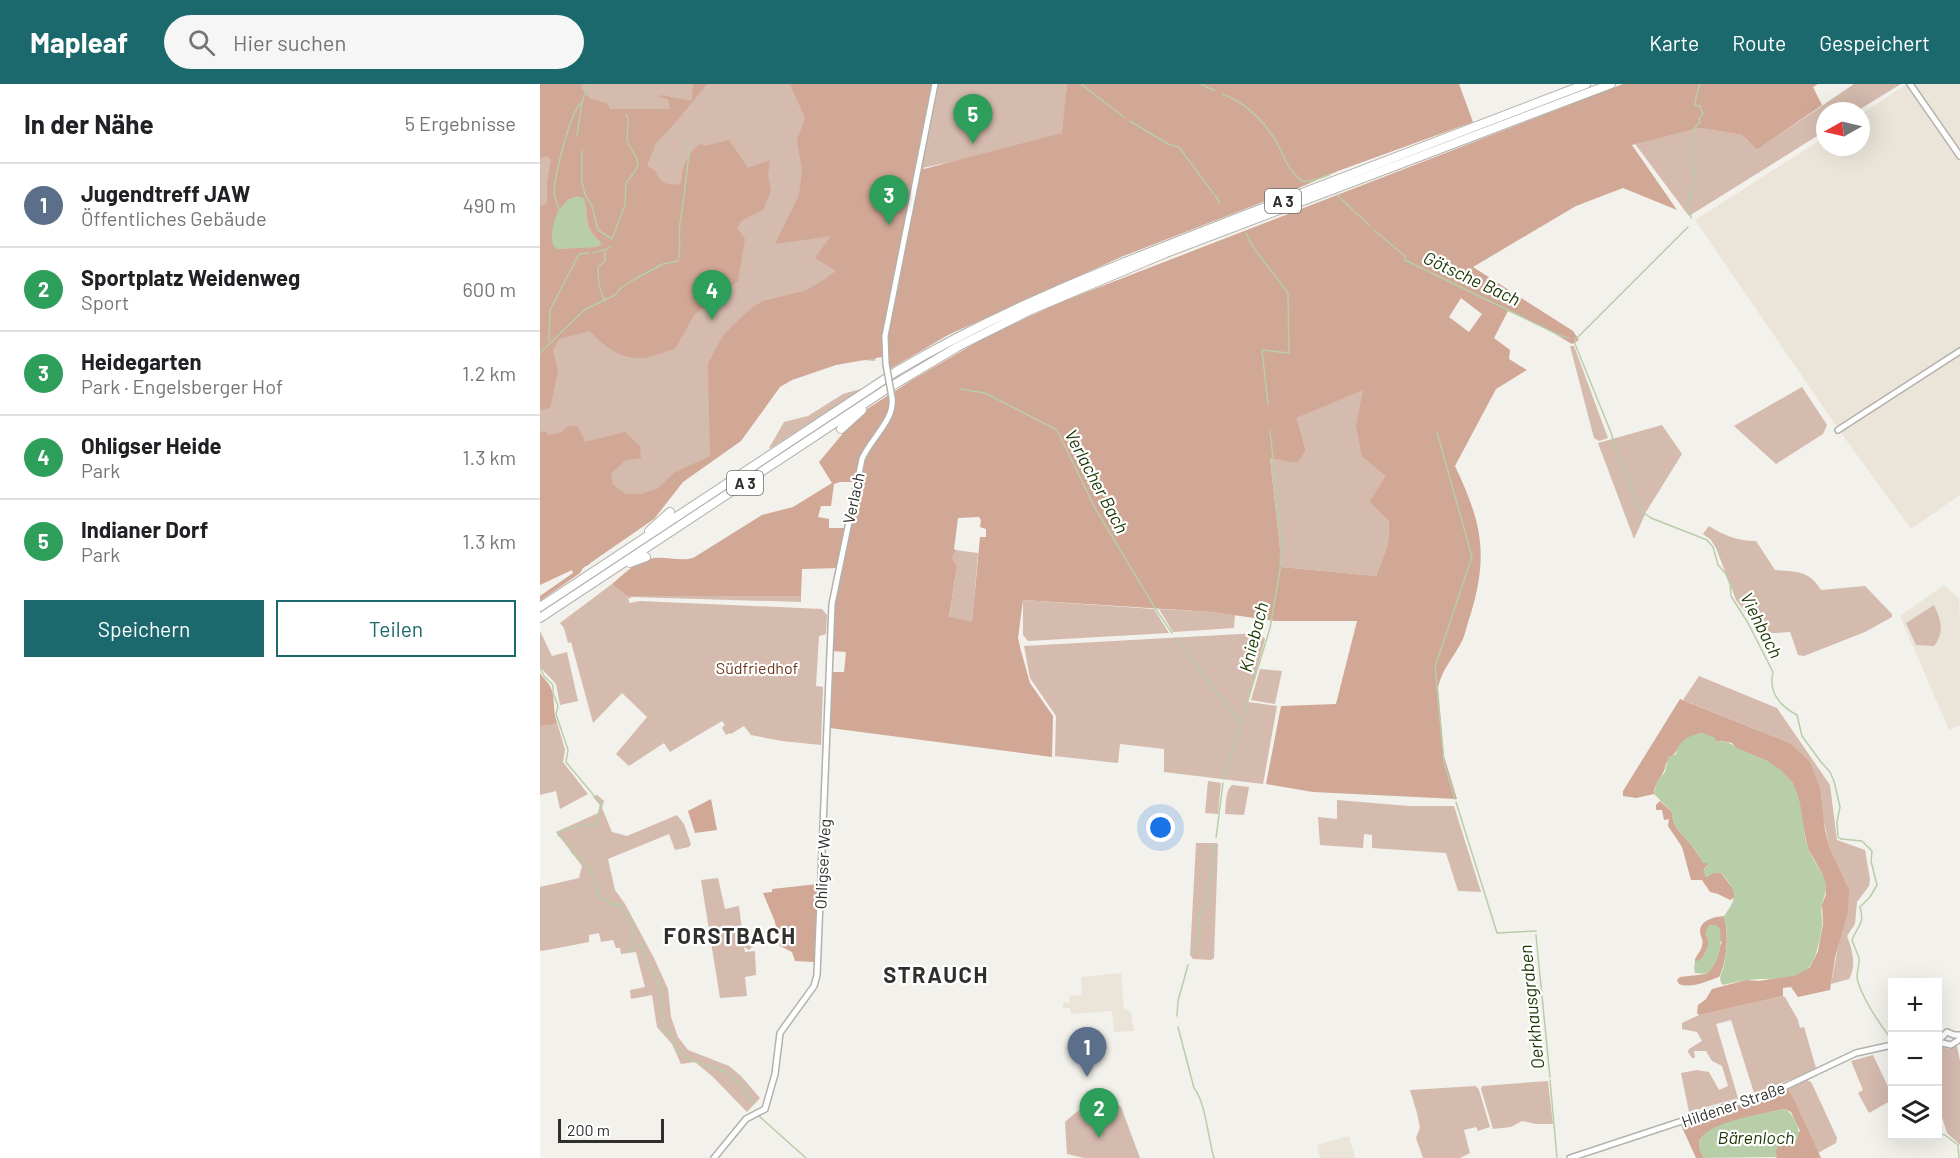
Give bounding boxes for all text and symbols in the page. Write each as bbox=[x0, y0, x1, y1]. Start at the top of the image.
search box bbox=[164, 15, 584, 69]
text: Mapleaf bbox=[30, 25, 128, 59]
icon: search bbox=[185, 26, 218, 59]
text: Hier suchen bbox=[233, 29, 346, 55]
text: Karte bbox=[1649, 30, 1699, 55]
text: Route bbox=[1732, 30, 1786, 55]
text: Gespeichert bbox=[1819, 30, 1930, 55]
pin: 5 bbox=[954, 94, 992, 144]
north arrow bbox=[1816, 102, 1870, 156]
text: In der Nähe bbox=[24, 108, 154, 139]
text: 5 Ergebnisse bbox=[405, 111, 516, 135]
pin: 3 bbox=[870, 176, 908, 225]
text: Jugendtreff JAW bbox=[81, 180, 250, 206]
road number: A 3 bbox=[1265, 189, 1301, 213]
text: 1 bbox=[40, 193, 47, 217]
text: 490 m bbox=[463, 193, 516, 217]
text: Öffentliches Gebäude bbox=[81, 206, 267, 230]
water label: Götsche Bach bbox=[1420, 246, 1524, 310]
text: Sportplatz Weidenweg bbox=[81, 264, 300, 290]
pin: 4 bbox=[692, 270, 732, 320]
text: 2 bbox=[38, 277, 49, 301]
text: 600 m bbox=[463, 277, 516, 301]
text: Sport bbox=[81, 290, 129, 314]
text: Heidegarten bbox=[81, 348, 202, 374]
text: 3 bbox=[38, 361, 49, 385]
text: 1.2 km bbox=[462, 361, 516, 385]
text: Park · Engelsberger Hof bbox=[81, 374, 283, 398]
water label: Verlacher Bach bbox=[1060, 425, 1134, 537]
text: Ohligser Heide bbox=[81, 432, 222, 458]
text: 4 bbox=[37, 445, 50, 469]
text: 1.3 km bbox=[463, 445, 516, 469]
text: Park bbox=[81, 458, 120, 482]
road number: A 3 bbox=[727, 471, 763, 495]
street label: Verlach bbox=[838, 471, 868, 525]
text: Indianer Dorf bbox=[81, 516, 208, 542]
text: 5 bbox=[38, 529, 49, 553]
text: 1.3 km bbox=[463, 529, 516, 553]
text: Park bbox=[81, 542, 120, 566]
water label: Viehbach bbox=[1736, 588, 1788, 662]
button: Speichern bbox=[24, 600, 264, 657]
button: Teilen bbox=[276, 600, 516, 657]
water label: Kniebach bbox=[1234, 600, 1272, 674]
park label: Südfriedhof bbox=[716, 658, 799, 677]
your location bbox=[1146, 813, 1175, 842]
street label: Ohligser Weg bbox=[810, 818, 834, 910]
district label: FORSTBACH bbox=[663, 922, 797, 948]
water label: Oerkhausgraben bbox=[1514, 944, 1548, 1070]
district label: STRAUCH bbox=[883, 961, 989, 987]
map controls bbox=[1888, 978, 1942, 1140]
button: + bbox=[1888, 978, 1942, 1032]
pin: 1 bbox=[1068, 1028, 1106, 1077]
button: − bbox=[1888, 1032, 1942, 1086]
street label: Hildener Straße bbox=[1679, 1077, 1787, 1131]
button: layers bbox=[1888, 1086, 1942, 1140]
pin: 2 bbox=[1080, 1088, 1118, 1138]
scale bar bbox=[558, 1116, 664, 1144]
text: 200 m bbox=[567, 1120, 610, 1139]
water label: Bärenloch bbox=[1718, 1126, 1794, 1148]

